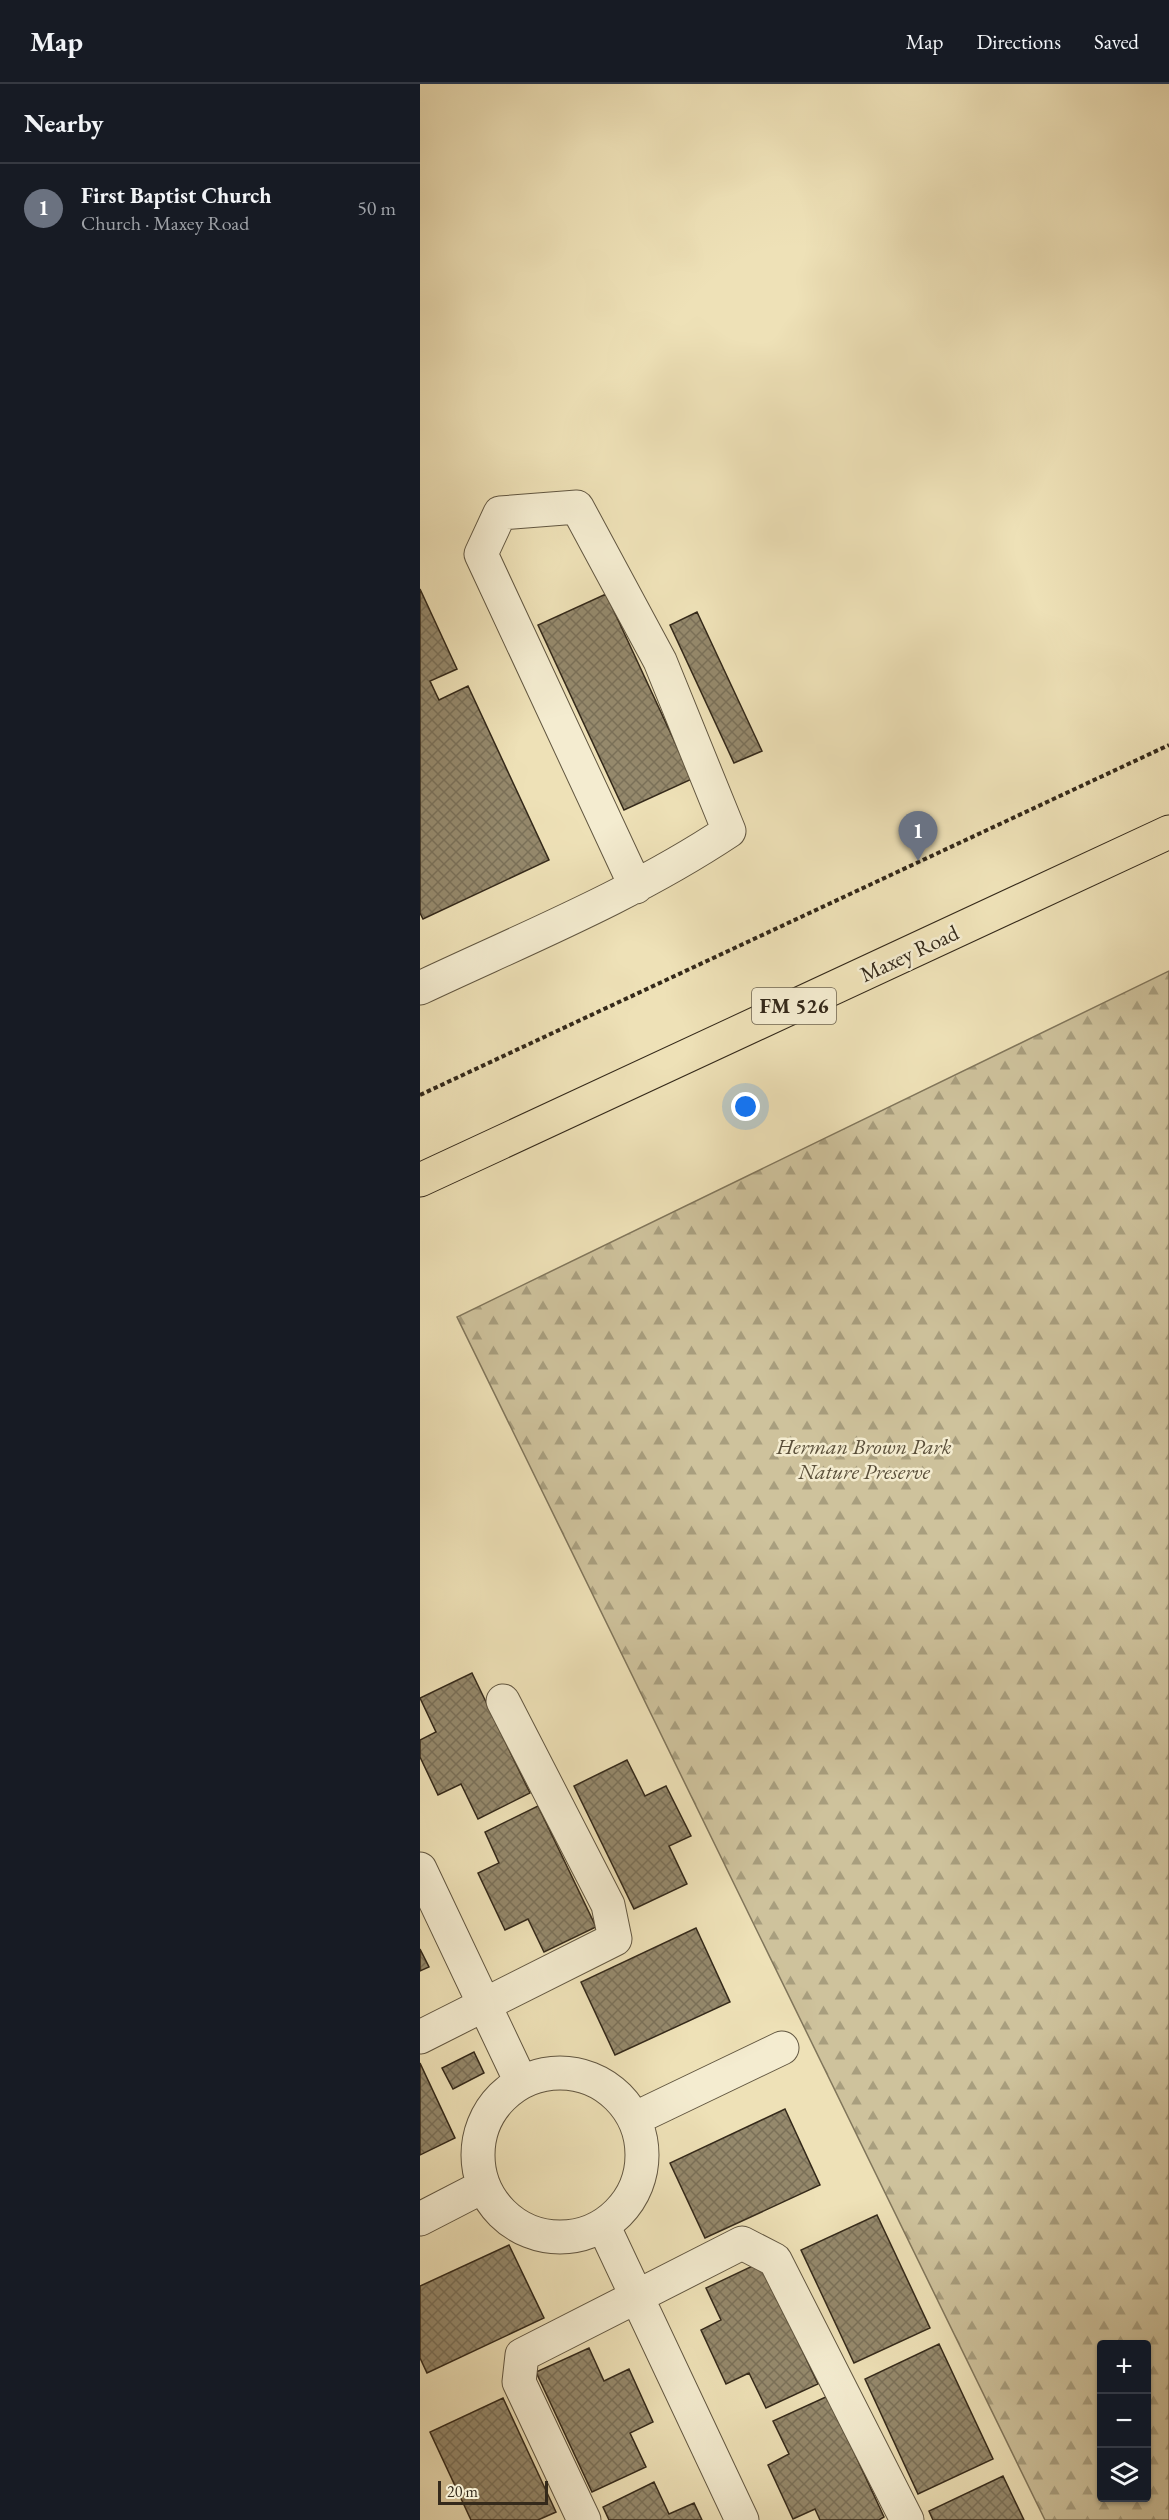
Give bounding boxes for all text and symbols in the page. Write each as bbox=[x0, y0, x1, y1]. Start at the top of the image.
text: Map bbox=[30, 23, 83, 59]
text: Map bbox=[906, 28, 943, 55]
text: Directions bbox=[976, 28, 1061, 55]
text: Saved bbox=[1094, 28, 1139, 55]
text: Nearby bbox=[24, 106, 104, 140]
text: First Baptist Church bbox=[81, 181, 271, 210]
text: 1 bbox=[38, 195, 49, 221]
text: 50 m bbox=[357, 195, 396, 221]
text: Church · Maxey Road bbox=[81, 210, 249, 236]
pin: 1 bbox=[898, 812, 938, 861]
street label: Maxey Road bbox=[855, 918, 964, 989]
road number: FM 526 bbox=[752, 988, 836, 1024]
your location bbox=[731, 1092, 760, 1121]
park label: Herman Brown Park Nature Preserve bbox=[775, 1432, 952, 1486]
map controls bbox=[1097, 2340, 1151, 2502]
button: + bbox=[1097, 2340, 1151, 2394]
button: − bbox=[1097, 2394, 1151, 2448]
button: layers bbox=[1097, 2448, 1151, 2502]
scale bar bbox=[438, 2478, 548, 2506]
text: 20 m bbox=[447, 2481, 478, 2502]

